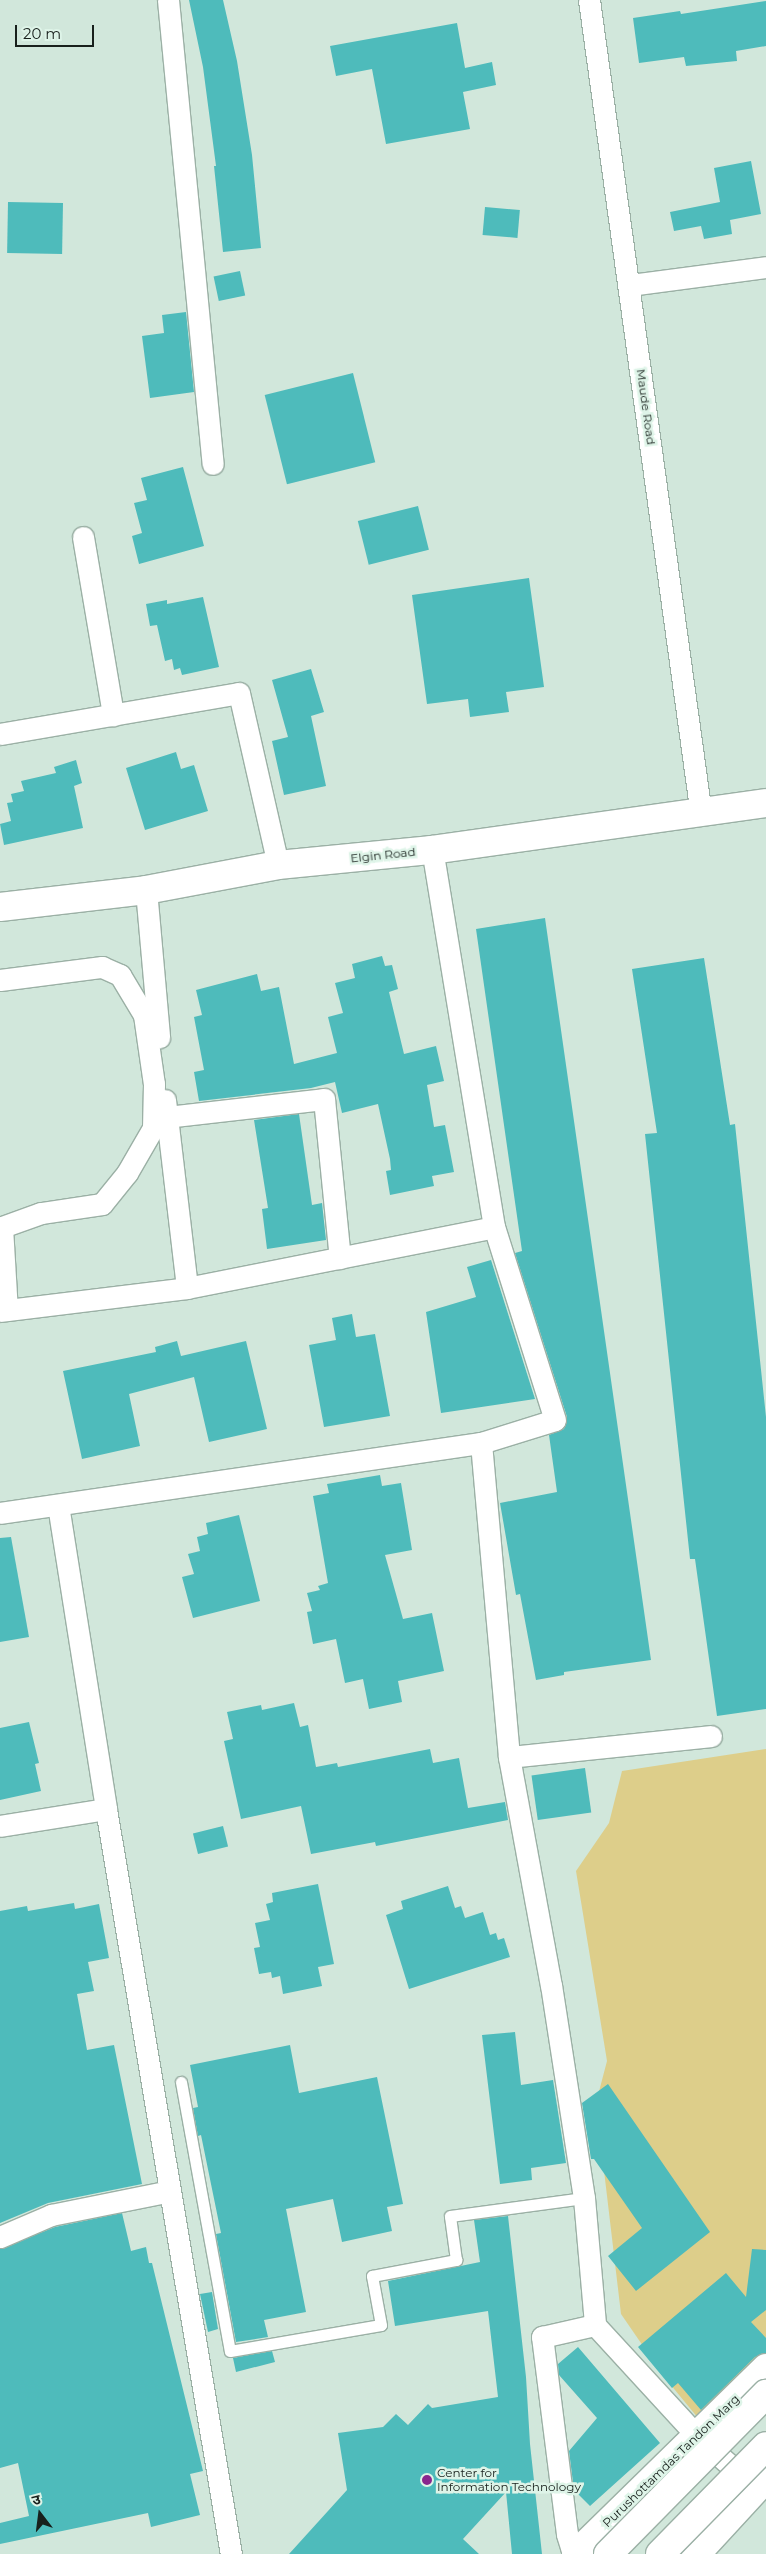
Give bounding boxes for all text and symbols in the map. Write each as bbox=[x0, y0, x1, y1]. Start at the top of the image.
scale bar bbox=[18, 15, 96, 47]
text: 20 m bbox=[23, 24, 61, 43]
street label: Maude Road bbox=[634, 368, 658, 446]
street label: Elgin Road bbox=[350, 844, 416, 866]
street label: Purushottamdas Tandon Marg bbox=[600, 2392, 742, 2530]
place label: Center for Information Technology bbox=[437, 2466, 581, 2494]
marker: Center for Information Technology bbox=[421, 2474, 433, 2486]
north arrow bbox=[15, 2489, 65, 2539]
text: उ bbox=[30, 2490, 42, 2509]

